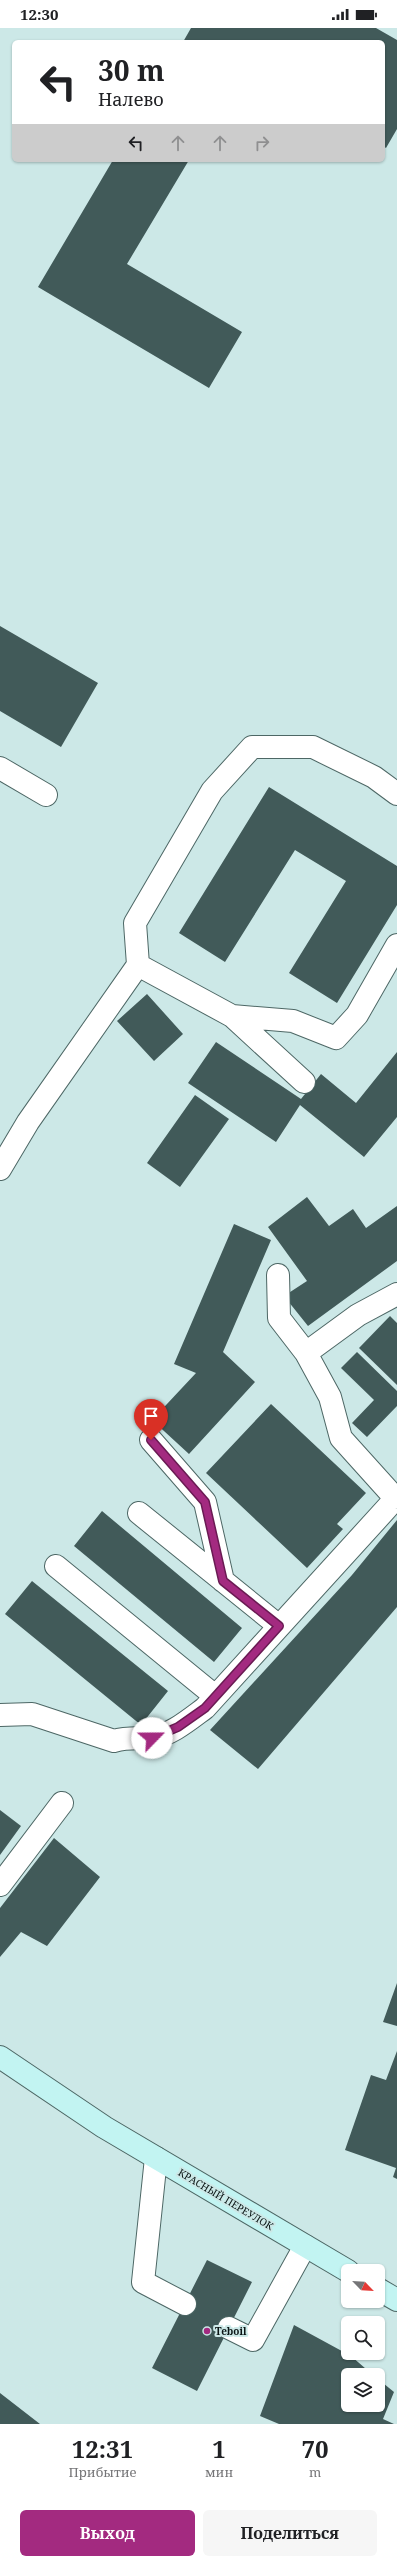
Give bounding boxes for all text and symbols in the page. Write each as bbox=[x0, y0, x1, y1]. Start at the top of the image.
text: 12:30 bbox=[20, 4, 58, 24]
text: 30 m bbox=[98, 51, 165, 89]
icon: left bbox=[32, 56, 84, 108]
text: Налево bbox=[98, 87, 164, 111]
icon: left bbox=[125, 132, 147, 154]
icon: ahead bbox=[167, 132, 189, 154]
icon: ahead bbox=[209, 132, 231, 154]
icon: right bbox=[251, 132, 273, 154]
pin bbox=[134, 1399, 168, 1440]
icon: arrive bbox=[140, 1405, 162, 1427]
position arrow bbox=[131, 1717, 173, 1759]
street label: КРАСНЫЙ ПЕРЕУЛОК bbox=[176, 2165, 277, 2234]
north arrow bbox=[341, 2264, 385, 2308]
map controls bbox=[341, 2264, 385, 2412]
button: search bbox=[341, 2316, 385, 2360]
place label: Teboil bbox=[215, 2324, 247, 2338]
marker: Teboil bbox=[202, 2326, 212, 2336]
button: layers bbox=[341, 2368, 385, 2412]
text: 12:31 bbox=[72, 2432, 133, 2465]
text: 1 bbox=[212, 2432, 226, 2465]
text: 70 bbox=[301, 2432, 329, 2465]
text: Прибытие bbox=[68, 2463, 137, 2481]
text: мин bbox=[205, 2463, 233, 2481]
text: m bbox=[309, 2463, 321, 2481]
button: Выход bbox=[20, 2510, 195, 2556]
button: Поделиться bbox=[203, 2510, 377, 2556]

